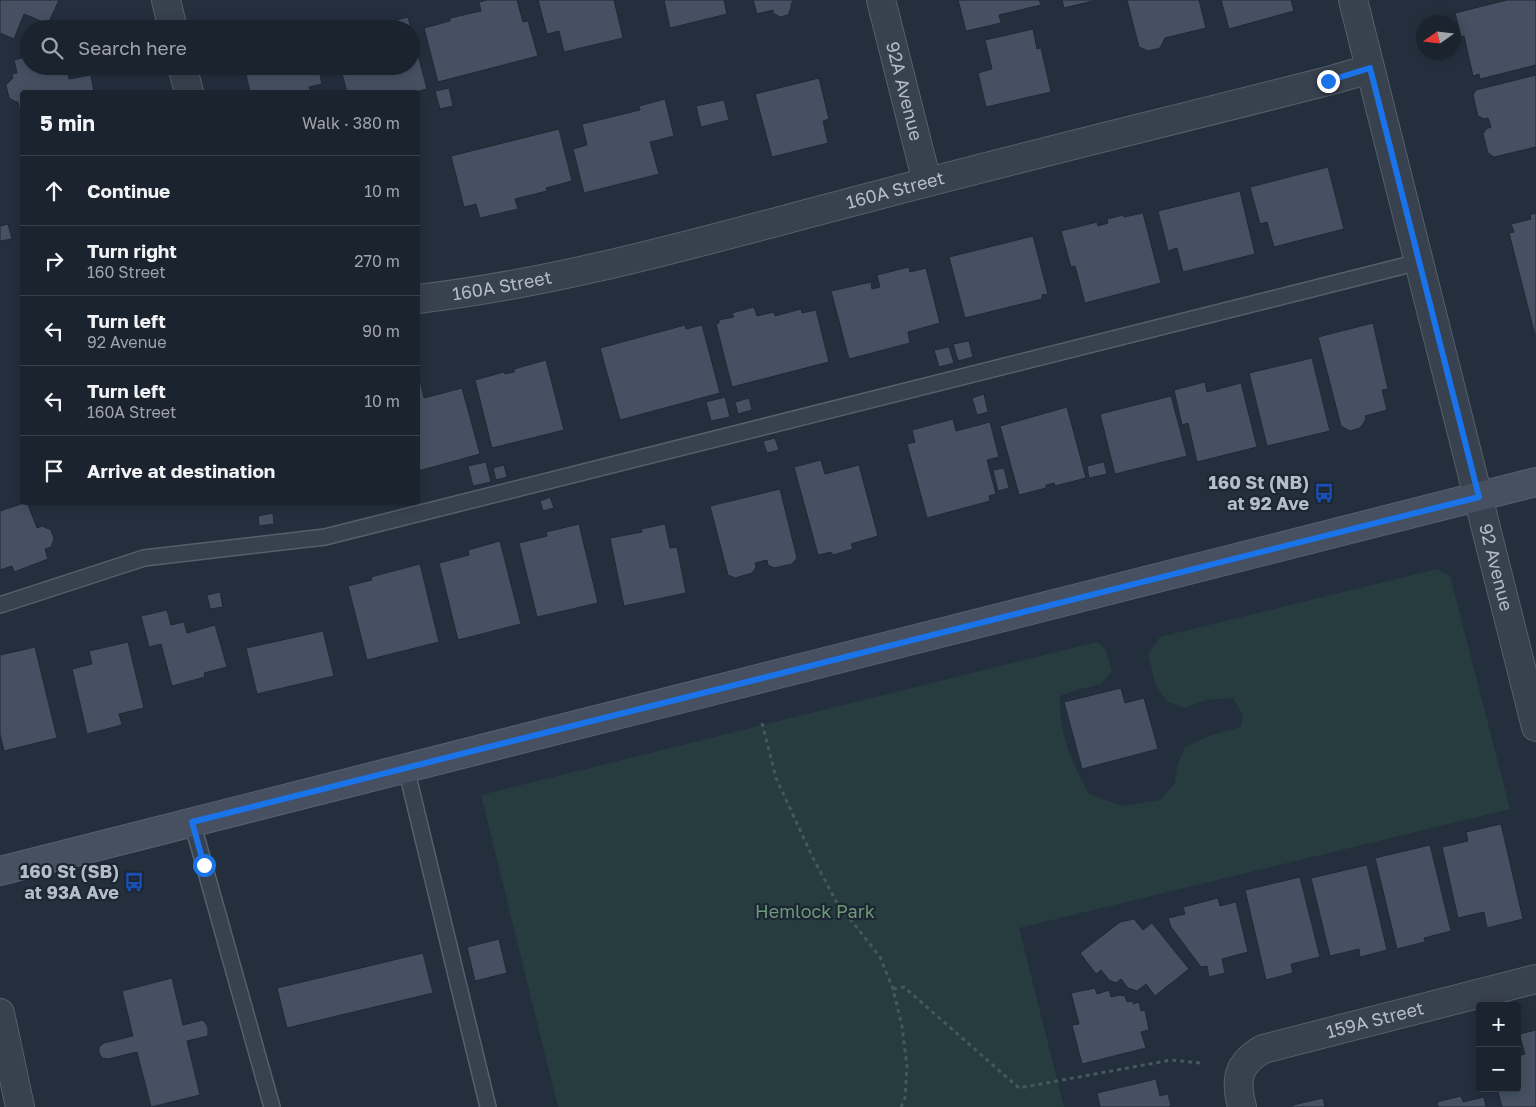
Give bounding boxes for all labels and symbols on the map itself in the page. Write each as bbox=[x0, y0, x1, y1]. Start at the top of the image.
north arrow bbox=[1416, 15, 1461, 60]
street label: 92A Avenue bbox=[882, 39, 928, 143]
route end bbox=[1317, 70, 1340, 93]
street label: 160A Street bbox=[844, 166, 947, 213]
street label: 160A Street bbox=[451, 265, 554, 304]
place label: 160 St (NB) at 92 Ave bbox=[1208, 471, 1309, 514]
bus stop icon: 160 St (NB) at 92 Ave bbox=[1313, 482, 1335, 504]
street label: 92 Avenue bbox=[1475, 521, 1518, 613]
route start bbox=[193, 854, 216, 877]
place label: 160 St (SB) at 93A Ave bbox=[20, 860, 119, 903]
bus stop icon: 160 St (SB) at 93A Ave bbox=[123, 871, 145, 893]
park label: Hemlock Park bbox=[755, 900, 875, 922]
street label: 159A Street bbox=[1324, 996, 1426, 1042]

